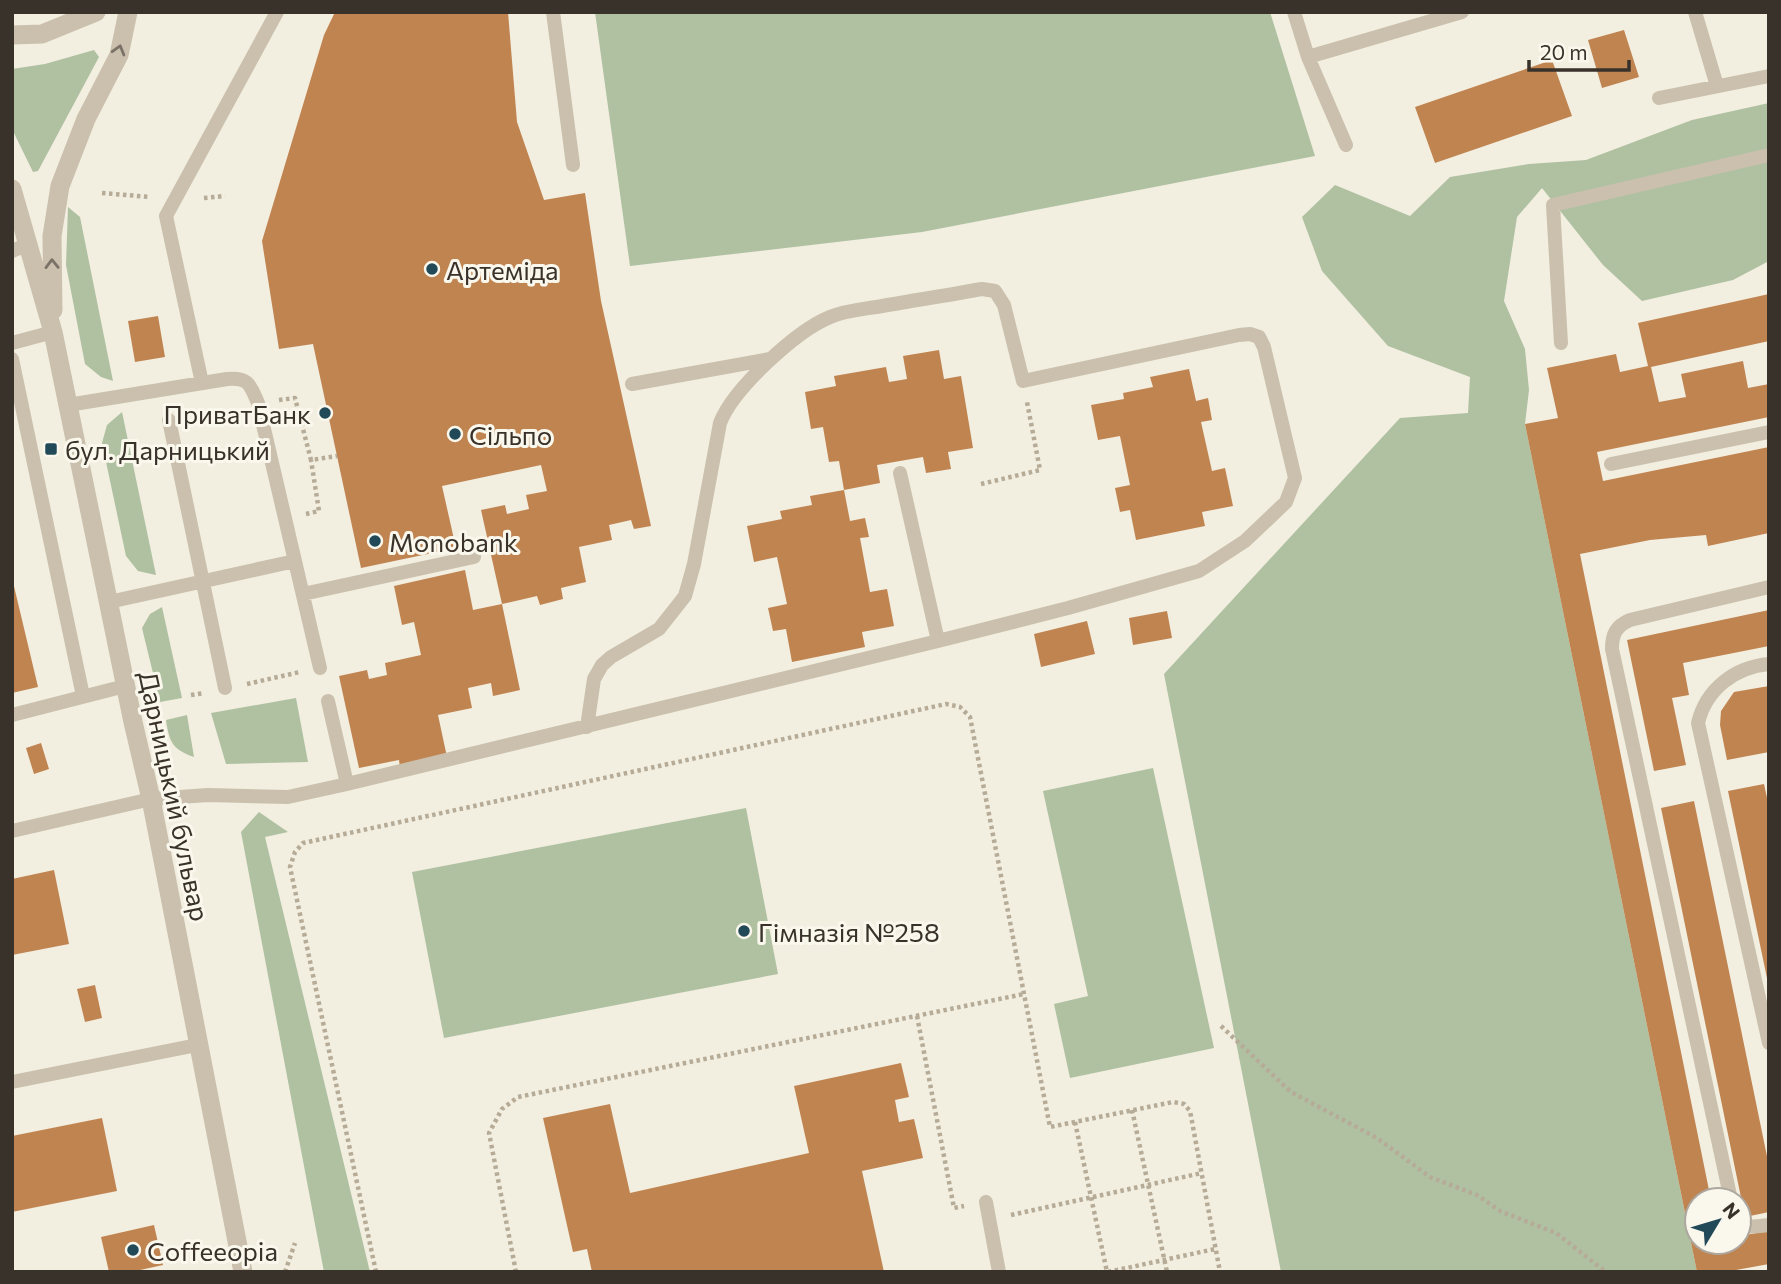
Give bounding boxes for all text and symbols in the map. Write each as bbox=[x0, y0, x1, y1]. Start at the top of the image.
scale bar bbox=[1529, 28, 1629, 72]
text: 20 m bbox=[1540, 39, 1588, 64]
one-way arrow bbox=[111, 44, 126, 56]
place label: Артеміда bbox=[446, 254, 559, 285]
one-way arrow bbox=[44, 258, 60, 269]
marker: Артеміда bbox=[424, 261, 440, 277]
place label: ПриватБанк bbox=[163, 398, 311, 429]
marker: ПриватБанк bbox=[317, 405, 333, 421]
place label: Сільпо bbox=[469, 419, 552, 450]
marker: Сільпо bbox=[447, 426, 463, 442]
place label: бул. Дарницький bbox=[65, 434, 270, 465]
marker: бул. Дарницький bbox=[43, 441, 59, 457]
place label: Monobank bbox=[389, 526, 518, 557]
marker: Monobank bbox=[367, 533, 383, 549]
street label: Дарницький бульвар bbox=[133, 668, 217, 924]
place label: Гімназія №258 bbox=[758, 916, 940, 947]
marker: Гімназія №258 bbox=[736, 923, 752, 939]
north arrow bbox=[1683, 1186, 1753, 1256]
text: N bbox=[1718, 1198, 1745, 1223]
place label: Coffeeopia bbox=[147, 1235, 278, 1266]
marker: Coffeeopia bbox=[125, 1242, 141, 1258]

